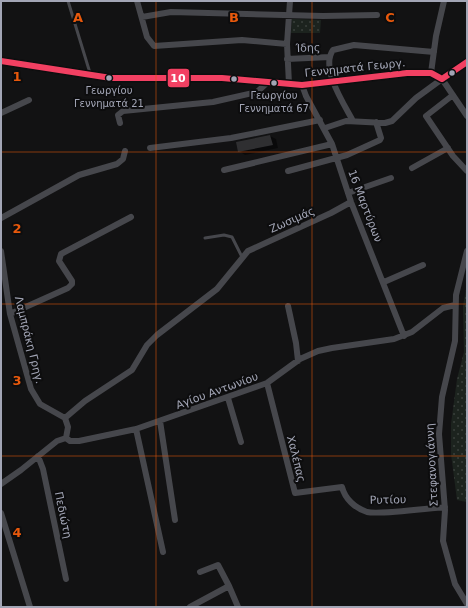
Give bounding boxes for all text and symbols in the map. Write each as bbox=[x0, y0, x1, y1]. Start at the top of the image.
text: A bbox=[73, 10, 83, 25]
text: B bbox=[229, 10, 239, 25]
text: C bbox=[385, 10, 395, 25]
street label: Ίδης bbox=[294, 41, 321, 55]
street label: Γεννηματά Γεωργ. bbox=[304, 56, 406, 80]
line badge: 10 bbox=[167, 68, 190, 88]
unlabelled marker bbox=[447, 68, 457, 78]
text: 1 bbox=[12, 69, 22, 84]
text: 10 bbox=[170, 72, 186, 85]
marker: Γεωργίου Γεννηματά 21 bbox=[104, 73, 114, 83]
unlabelled marker bbox=[229, 74, 239, 84]
marker: Γεωργίου Γεννηματά 67 bbox=[269, 78, 279, 88]
place label: Γεωργίου Γεννηματά 21 bbox=[74, 85, 144, 109]
place label: Γεωργίου Γεννηματά 67 bbox=[239, 90, 309, 114]
street label: 16 Μαρτύρων bbox=[345, 168, 385, 244]
street label: Ζωσιμάς bbox=[267, 204, 317, 236]
text: 2 bbox=[12, 221, 22, 236]
street label: Λαμπράκη Γρηγ. bbox=[12, 295, 46, 385]
street label: Αγίου Αντωνίου bbox=[174, 370, 260, 412]
text: 3 bbox=[12, 373, 22, 388]
street label: Στεφανογιάννη bbox=[423, 423, 441, 507]
street label: Χαλέπας bbox=[284, 434, 308, 484]
street label: Πεδιώτη bbox=[52, 490, 74, 540]
street label: Ρυτίου bbox=[370, 493, 406, 507]
text: 4 bbox=[12, 525, 22, 540]

